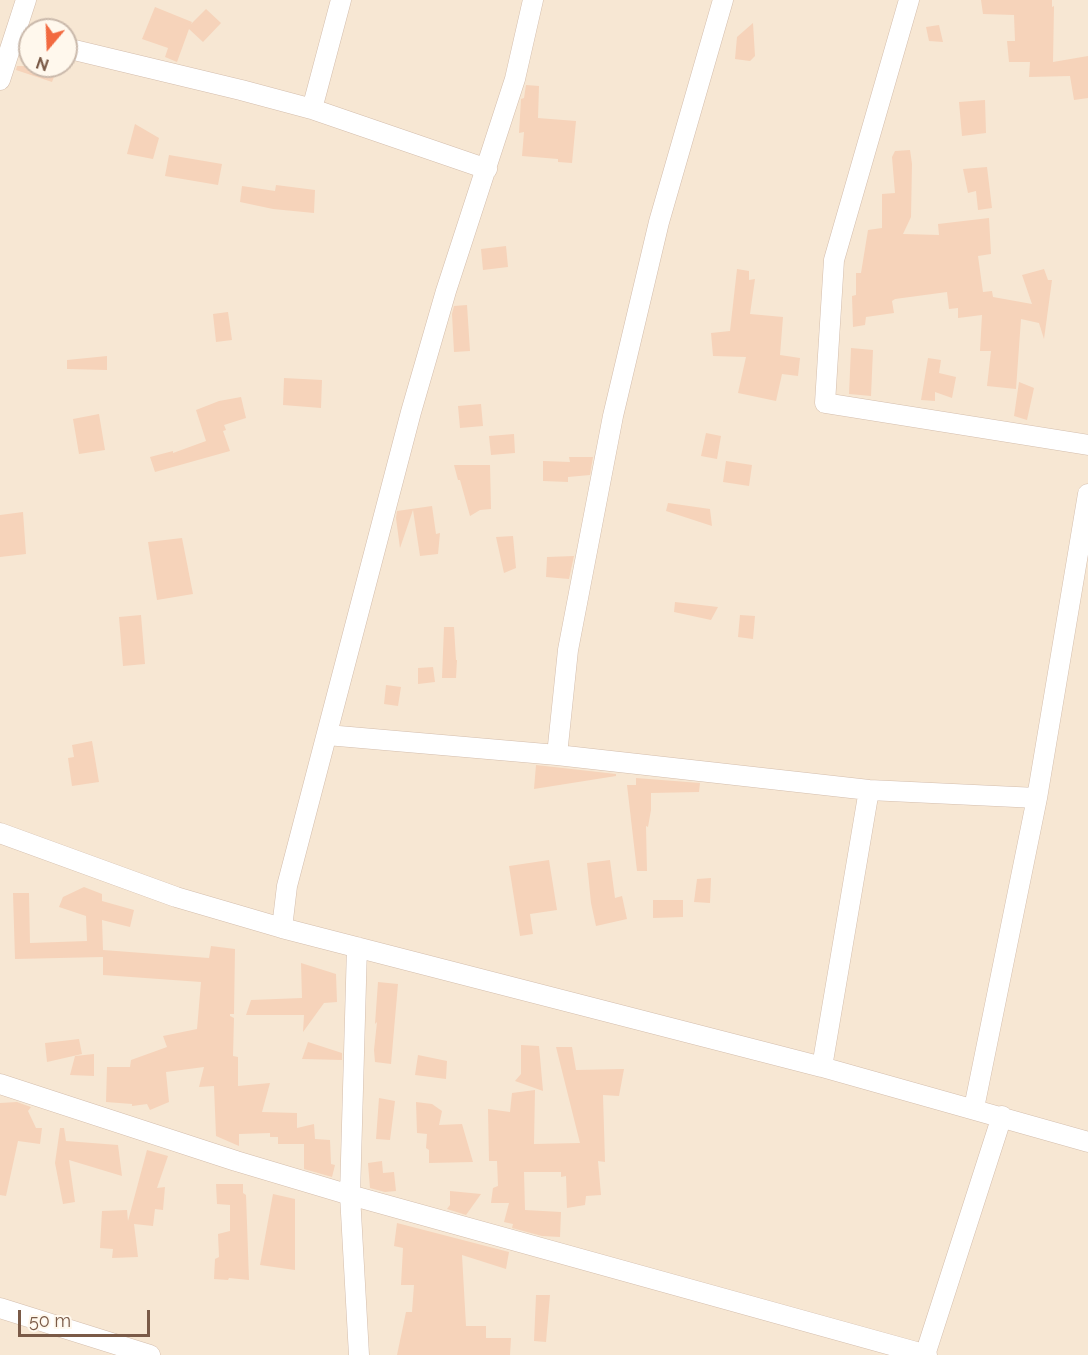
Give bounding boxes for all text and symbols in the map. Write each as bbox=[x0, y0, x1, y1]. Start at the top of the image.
north arrow bbox=[18, 18, 78, 78]
text: N bbox=[34, 53, 51, 75]
scale bar bbox=[21, 1298, 153, 1336]
text: 50 m bbox=[29, 1310, 71, 1331]

